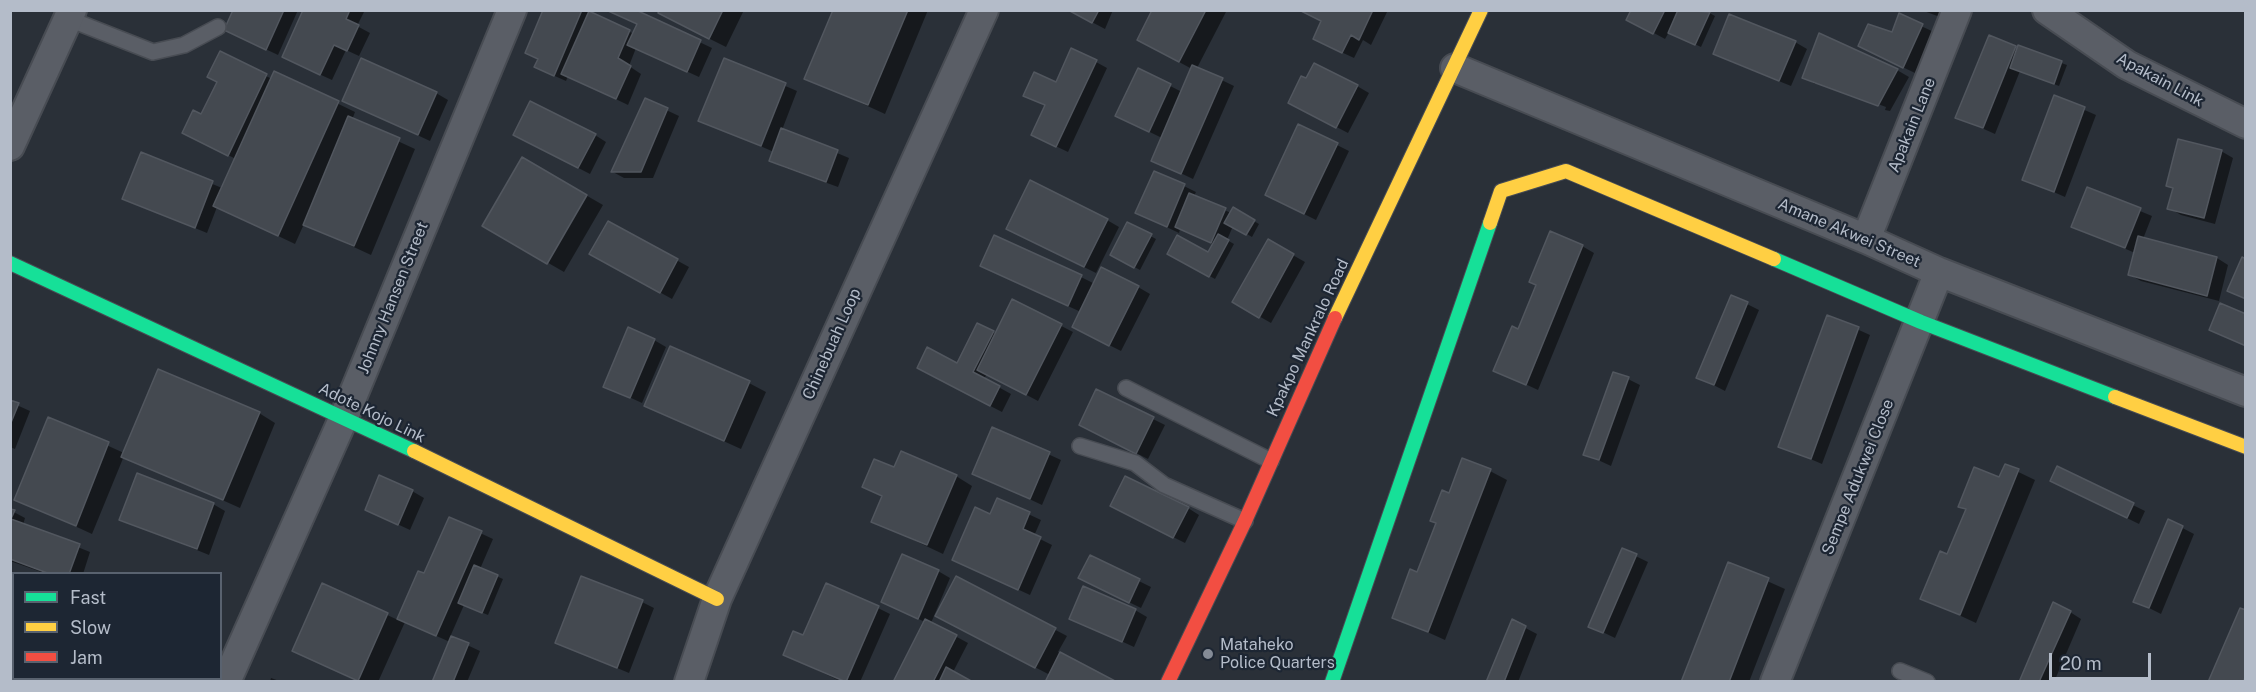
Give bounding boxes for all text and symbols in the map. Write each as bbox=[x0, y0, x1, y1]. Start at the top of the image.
street label: Apakain Link bbox=[2113, 49, 2207, 111]
street label: Apakain Lane bbox=[1884, 75, 1940, 175]
street label: Amane Akwei Street bbox=[1775, 194, 1923, 272]
street label: Johnny Hansen Street bbox=[354, 219, 432, 377]
street label: Kpakpo Mankralo Road bbox=[1263, 256, 1353, 420]
street label: Chinebuah Loop bbox=[799, 285, 865, 403]
street label: Adote Kojo Link bbox=[315, 379, 429, 447]
street label: Sempe Adukwei Close bbox=[1818, 396, 1898, 558]
legend bbox=[12, 572, 222, 680]
text: Fast bbox=[70, 587, 106, 608]
text: Slow bbox=[70, 617, 111, 638]
place label: Mataheko Police Quarters bbox=[1220, 635, 1335, 673]
scale bar bbox=[2052, 641, 2154, 679]
text: Jam bbox=[70, 647, 103, 668]
marker: Mataheko Police Quarters bbox=[1201, 647, 1215, 661]
text: 20 m bbox=[2060, 653, 2102, 674]

